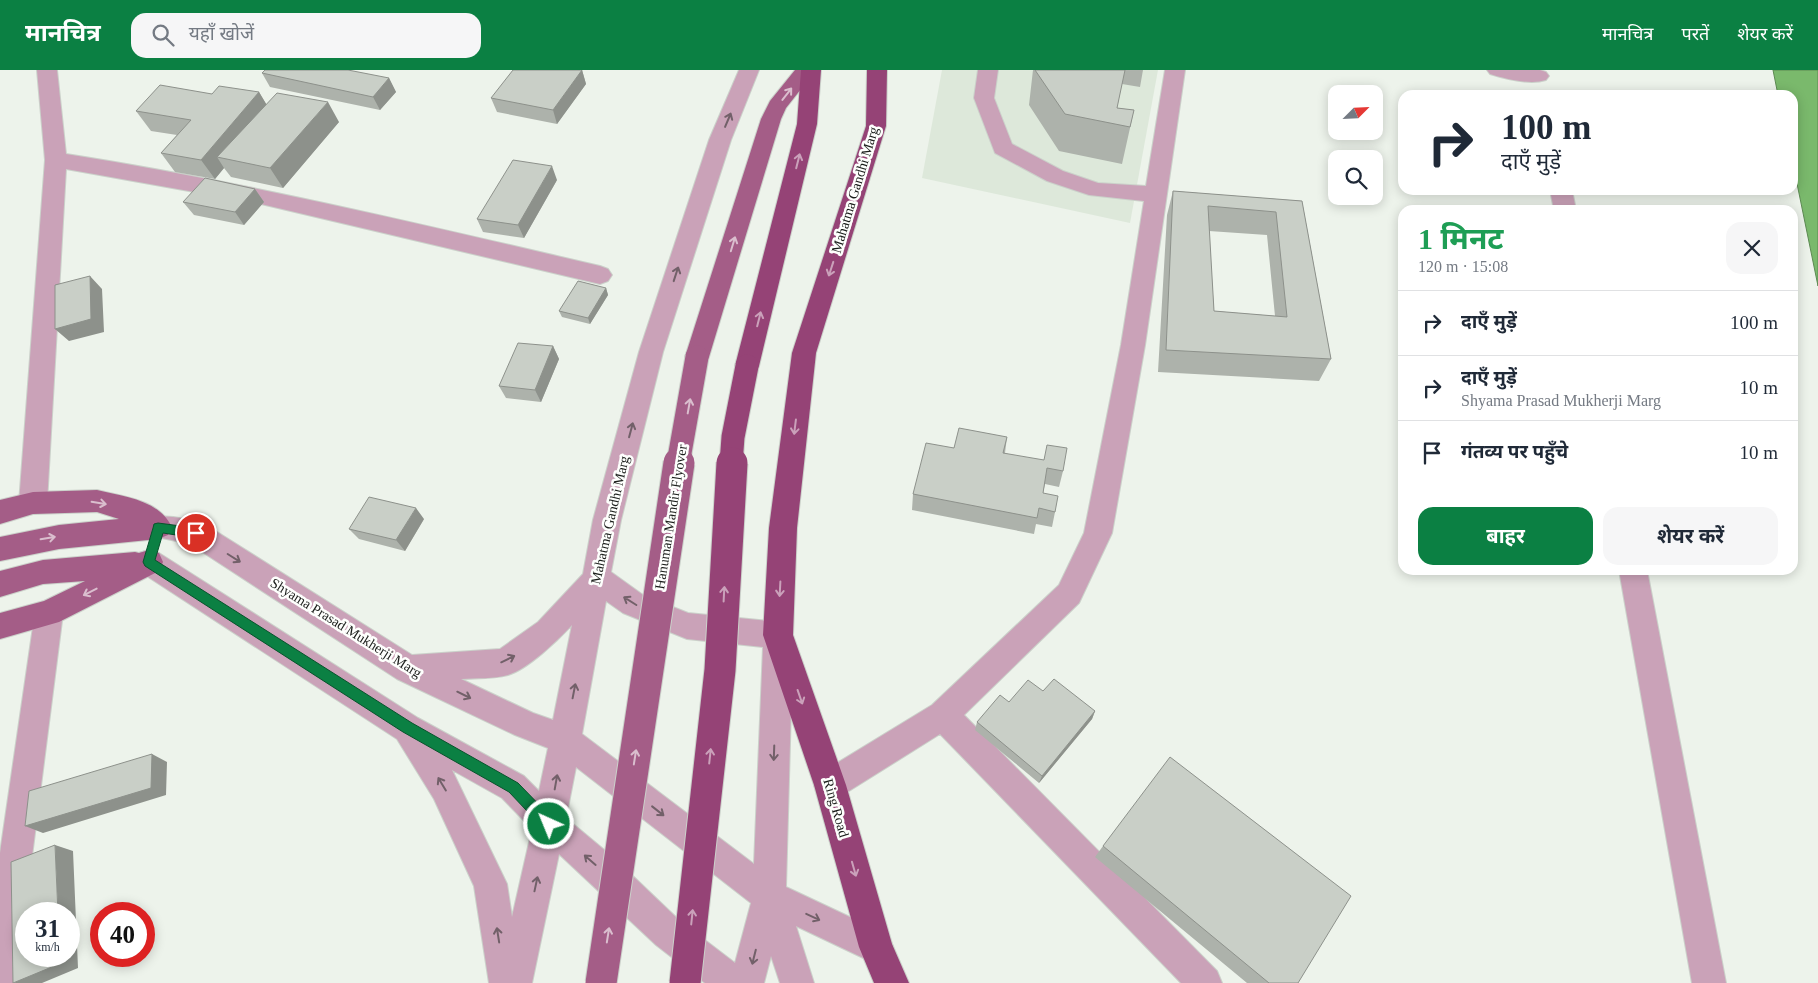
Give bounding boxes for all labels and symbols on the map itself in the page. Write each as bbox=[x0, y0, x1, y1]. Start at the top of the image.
north arrow bbox=[1328, 85, 1382, 140]
one-way arrow bbox=[782, 87, 792, 101]
one-way arrow bbox=[724, 113, 734, 128]
street label: Mahatma Gandhi Marg bbox=[829, 125, 881, 255]
one-way arrow bbox=[794, 153, 803, 169]
one-way arrow bbox=[728, 236, 738, 252]
one-way arrow bbox=[825, 261, 835, 277]
one-way arrow bbox=[672, 267, 682, 283]
one-way arrow bbox=[755, 311, 764, 327]
one-way arrow bbox=[684, 398, 694, 414]
one-way arrow bbox=[790, 419, 800, 435]
one-way arrow bbox=[626, 423, 636, 439]
street label: Hanuman Mandir Flyover bbox=[652, 443, 690, 590]
street label: Mahatma Gandhi Marg bbox=[588, 454, 632, 586]
one-way arrow bbox=[90, 498, 106, 508]
pin bbox=[175, 512, 217, 554]
one-way arrow bbox=[39, 533, 55, 543]
one-way arrow bbox=[227, 553, 241, 563]
street label: Shyama Prasad Mukherji Marg bbox=[268, 575, 424, 681]
one-way arrow bbox=[776, 580, 785, 596]
one-way arrow bbox=[720, 586, 729, 602]
one-way arrow bbox=[83, 588, 98, 597]
one-way arrow bbox=[623, 596, 637, 606]
one-way arrow bbox=[500, 653, 515, 663]
one-way arrow bbox=[570, 684, 579, 700]
one-way arrow bbox=[795, 689, 805, 705]
one-way arrow bbox=[456, 691, 471, 701]
one-way arrow bbox=[769, 745, 779, 761]
one-way arrow bbox=[705, 748, 715, 764]
one-way arrow bbox=[630, 749, 640, 765]
one-way arrow bbox=[552, 774, 562, 790]
one-way arrow bbox=[437, 777, 447, 792]
street label: Ring Road bbox=[820, 777, 852, 839]
position arrow bbox=[522, 797, 574, 849]
one-way arrow bbox=[651, 806, 664, 817]
one-way arrow bbox=[584, 854, 597, 866]
one-way arrow bbox=[849, 860, 859, 876]
one-way arrow bbox=[532, 876, 541, 892]
speed limit sign: 40 bbox=[90, 902, 155, 967]
one-way arrow bbox=[687, 909, 697, 925]
one-way arrow bbox=[805, 913, 820, 922]
one-way arrow bbox=[493, 927, 503, 943]
one-way arrow bbox=[604, 927, 614, 943]
one-way arrow bbox=[749, 948, 758, 964]

